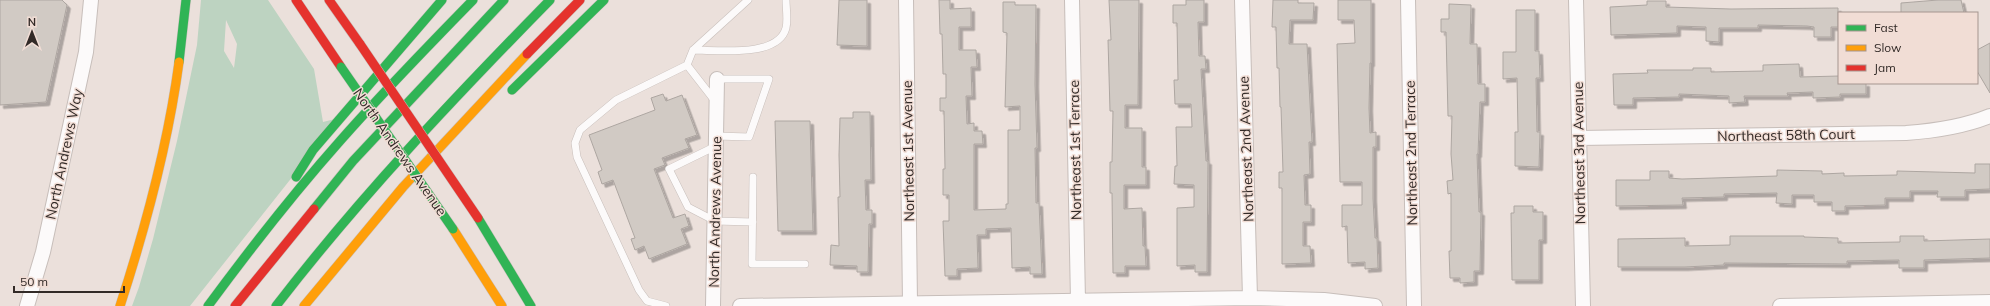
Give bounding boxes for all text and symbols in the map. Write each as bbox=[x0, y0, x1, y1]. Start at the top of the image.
north arrow bbox=[12, 12, 52, 52]
legend bbox=[1838, 12, 1978, 84]
text: N bbox=[28, 15, 36, 29]
text: Fast bbox=[1874, 20, 1898, 35]
text: Slow bbox=[1874, 40, 1902, 55]
text: Jam bbox=[1874, 60, 1896, 75]
street label: Northeast 2nd Avenue bbox=[1234, 76, 1258, 222]
street label: Northeast 1st Avenue bbox=[898, 80, 918, 222]
street label: Northeast 1st Terrace bbox=[1065, 80, 1085, 220]
street label: Northeast 2nd Terrace bbox=[1401, 80, 1421, 226]
street label: Northeast 3rd Avenue bbox=[1569, 82, 1589, 224]
street label: North Andrews Avenue bbox=[349, 85, 451, 219]
street label: North Andrews Way bbox=[41, 86, 87, 221]
street label: Northeast 58th Court bbox=[1717, 125, 1855, 145]
street label: North Andrews Avenue bbox=[705, 136, 725, 288]
scale bar bbox=[14, 268, 124, 294]
text: 50 m bbox=[20, 274, 48, 289]

